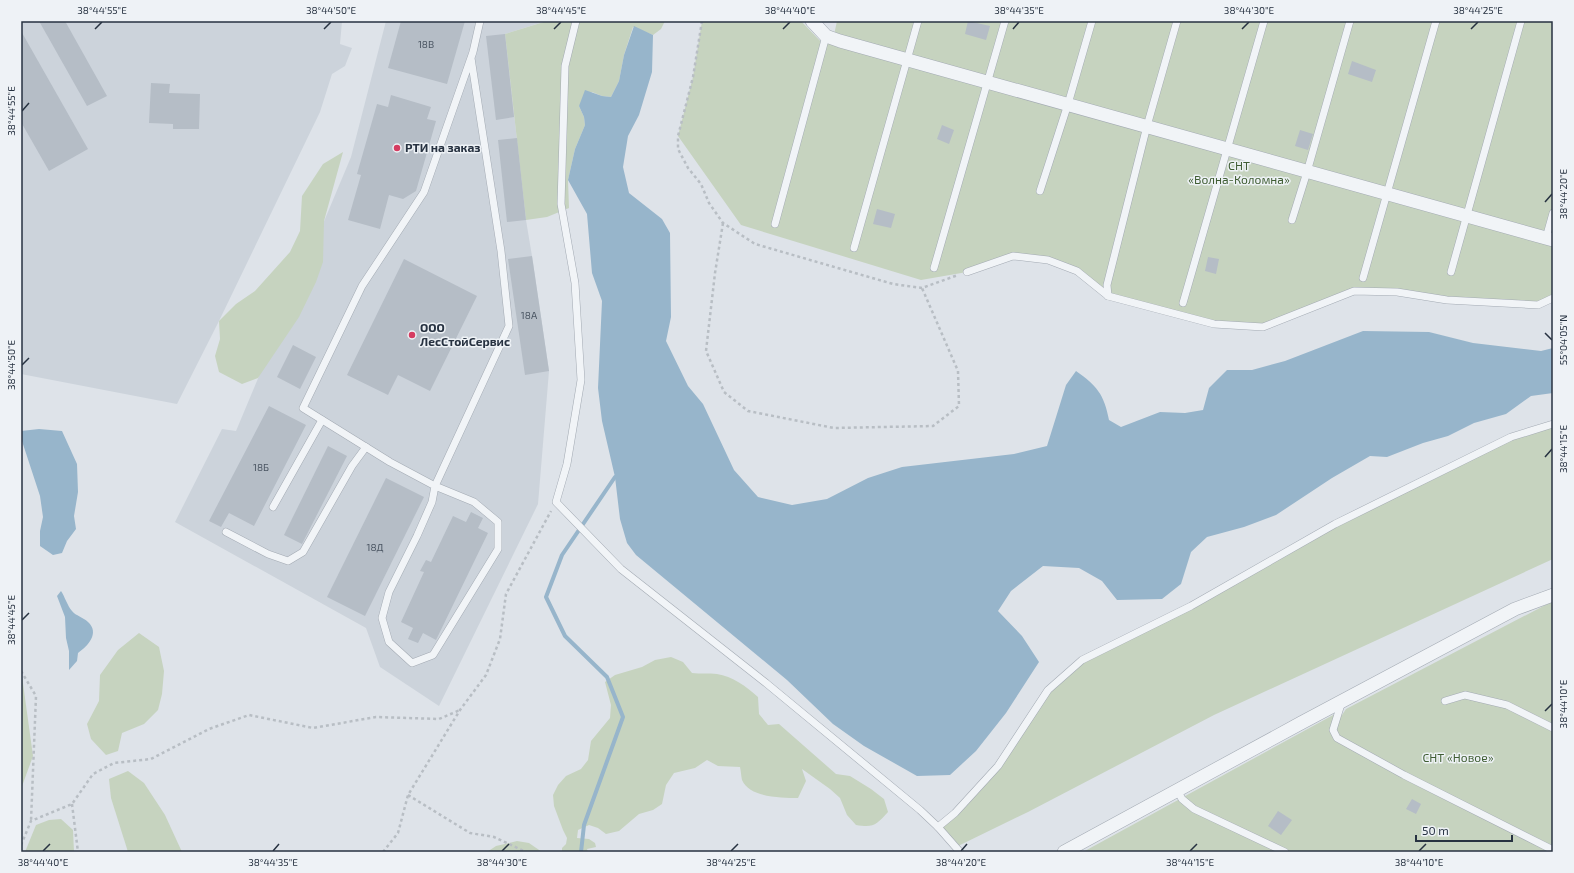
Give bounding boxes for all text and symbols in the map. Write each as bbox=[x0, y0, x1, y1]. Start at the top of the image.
text: 38°44'55"E bbox=[77, 4, 127, 16]
text: 38°44'50"E bbox=[306, 4, 356, 16]
text: 38°44'45"E bbox=[536, 4, 586, 16]
text: 38°44'40"E bbox=[765, 4, 816, 16]
text: 38°44'35"E bbox=[994, 4, 1044, 16]
text: 38°44'30"E bbox=[1224, 4, 1275, 16]
text: 38°44'25"E bbox=[1453, 4, 1503, 16]
house number: 18В bbox=[418, 38, 434, 50]
text: 38°44'55"E bbox=[5, 86, 17, 136]
place label: РТИ на заказ bbox=[405, 140, 480, 154]
marker: РТИ на заказ bbox=[392, 143, 402, 153]
park label: СНТ «Волна-Коломна» bbox=[1188, 158, 1290, 186]
text: 38°44'20"E bbox=[1557, 168, 1569, 219]
house number: 18А bbox=[521, 309, 538, 321]
text: 55°04'05"N bbox=[1557, 315, 1569, 365]
place label: ООО ЛесСтойСервис bbox=[420, 320, 510, 348]
marker: ООО ЛесСтойСервис bbox=[407, 330, 417, 340]
text: 38°44'50"E bbox=[5, 340, 17, 390]
text: 38°44'15"E bbox=[1557, 425, 1569, 473]
house number: 18Б bbox=[253, 461, 269, 473]
house number: 18Д bbox=[367, 541, 384, 553]
text: 38°44'45"E bbox=[5, 595, 17, 645]
text: 38°44'10"E bbox=[1557, 679, 1569, 728]
park label: СНТ «Новое» bbox=[1423, 750, 1494, 764]
scale bar bbox=[1416, 817, 1512, 843]
text: 50 m bbox=[1422, 823, 1449, 837]
text: 38°44'40"E bbox=[18, 856, 69, 868]
text: 38°44'35"E bbox=[248, 856, 298, 868]
text: 38°44'30"E bbox=[477, 856, 528, 868]
text: 38°44'25"E bbox=[706, 856, 756, 868]
text: 38°44'20"E bbox=[936, 856, 987, 868]
text: 38°44'15"E bbox=[1166, 856, 1214, 868]
text: 38°44'10"E bbox=[1395, 856, 1444, 868]

